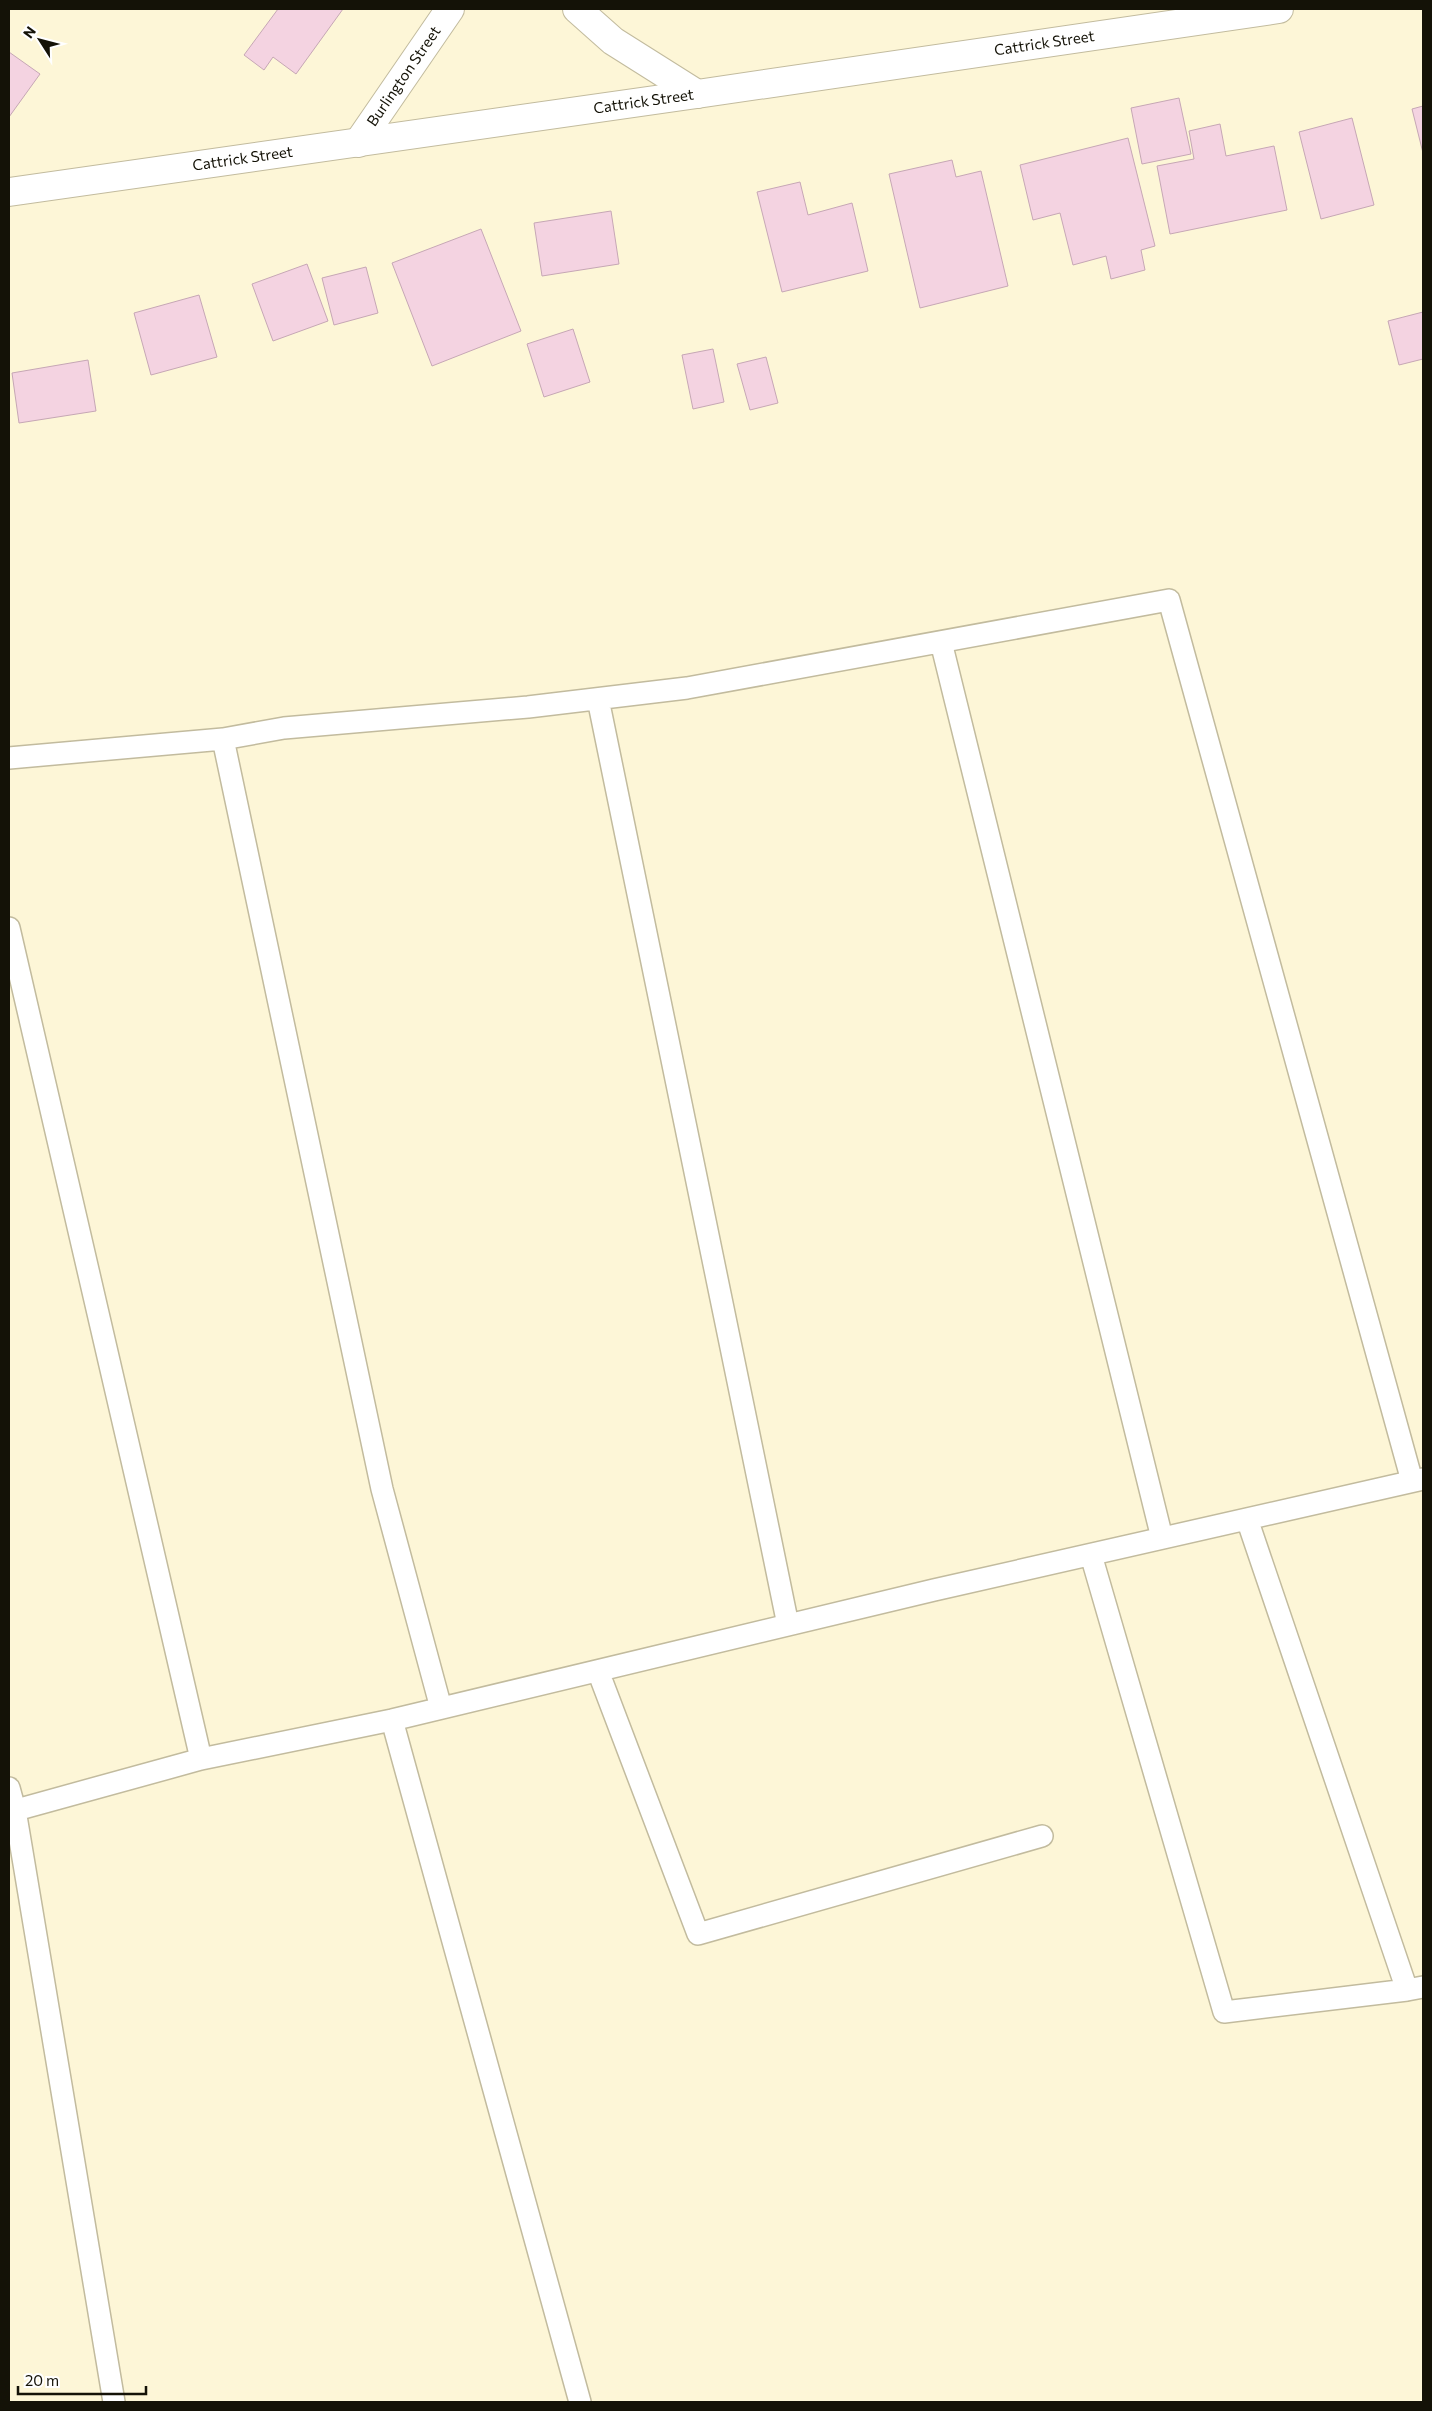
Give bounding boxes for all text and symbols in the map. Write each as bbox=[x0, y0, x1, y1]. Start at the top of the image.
north arrow bbox=[15, 15, 65, 65]
street label: Burlington Street bbox=[362, 22, 444, 129]
text: N bbox=[19, 23, 39, 41]
street label: Cattrick Street bbox=[993, 26, 1096, 58]
street label: Cattrick Street bbox=[592, 85, 695, 117]
street label: Cattrick Street bbox=[191, 142, 294, 174]
scale bar bbox=[18, 2364, 145, 2396]
text: 20 m bbox=[25, 2371, 59, 2389]

